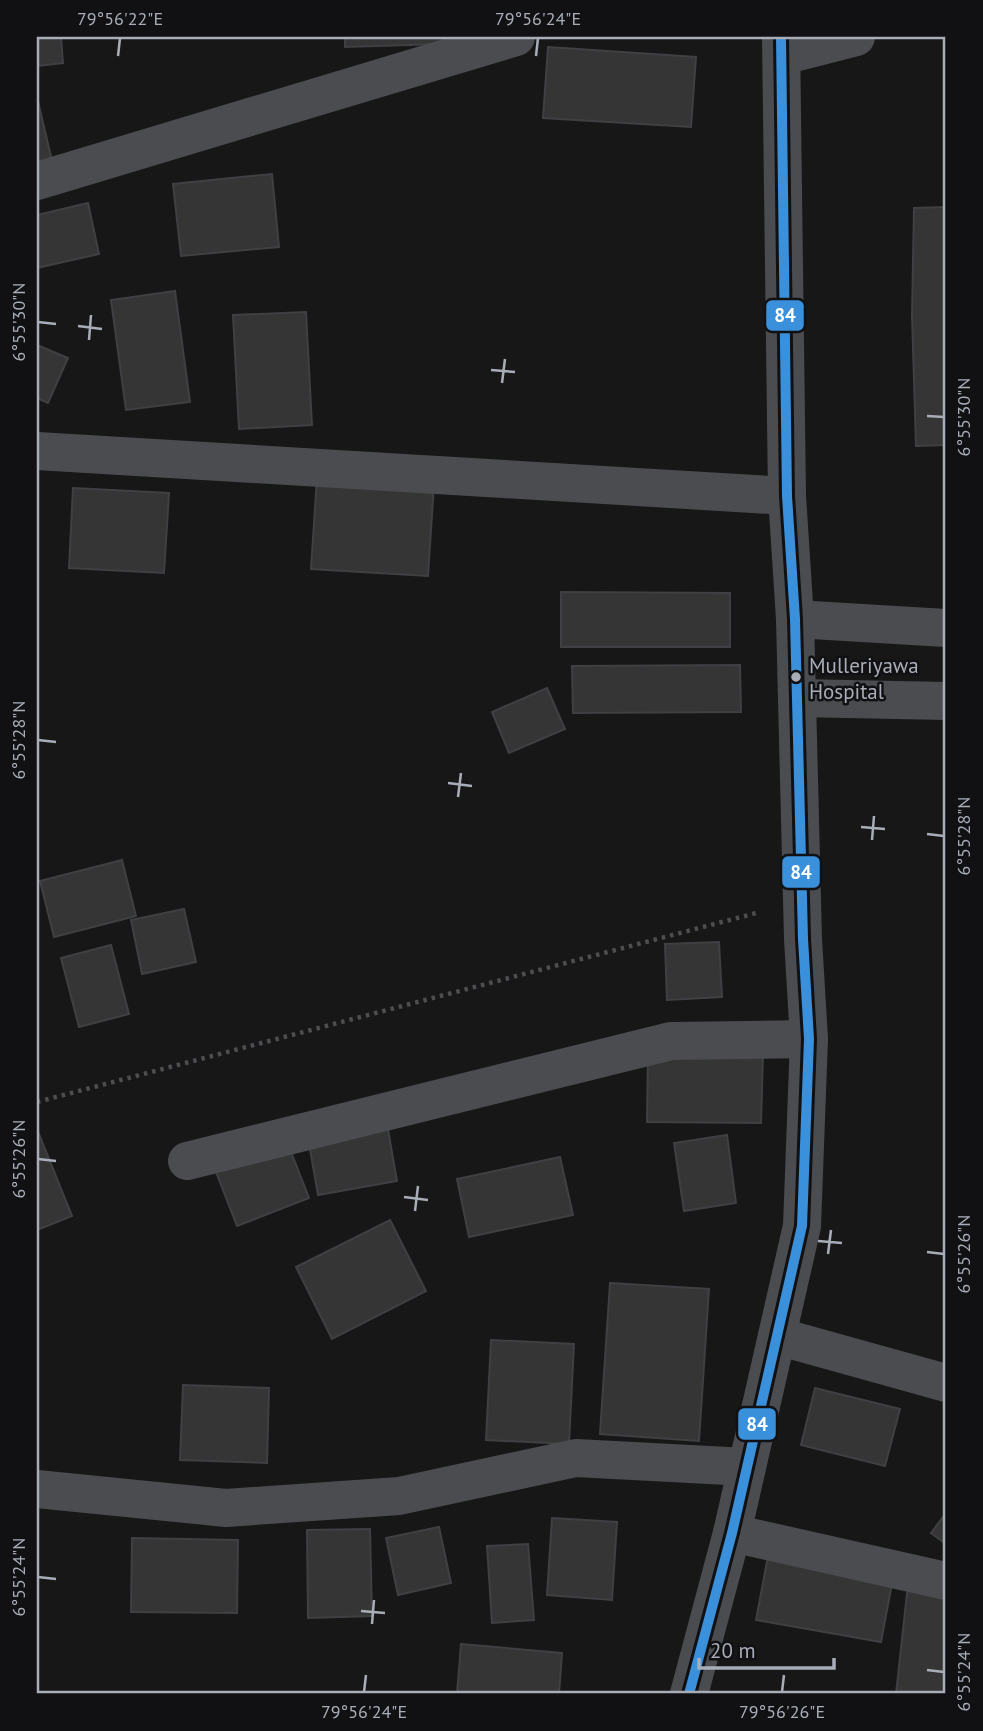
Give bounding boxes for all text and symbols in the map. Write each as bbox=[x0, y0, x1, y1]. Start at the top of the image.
text: 79°56'22"E bbox=[77, 7, 163, 30]
text: 79°56'24"E bbox=[495, 7, 581, 30]
text: 6°55'30"N bbox=[7, 283, 30, 361]
line badge: 84 bbox=[765, 299, 805, 332]
text: 84 bbox=[774, 303, 796, 327]
text: 6°55'30"N bbox=[952, 378, 975, 456]
place label: Mulleriyawa Hospital bbox=[809, 652, 919, 705]
marker: Mulleriyawa Hospital bbox=[789, 670, 803, 684]
text: 6°55'28"N bbox=[7, 701, 30, 779]
text: 6°55'28"N bbox=[952, 797, 975, 875]
line badge: 84 bbox=[781, 855, 821, 889]
text: 84 bbox=[790, 860, 812, 884]
text: 6°55'26"N bbox=[7, 1120, 30, 1198]
text: 6°55'26"N bbox=[952, 1215, 975, 1293]
line badge: 84 bbox=[737, 1407, 777, 1441]
text: 84 bbox=[746, 1412, 768, 1436]
text: 6°55'24"N bbox=[7, 1538, 30, 1616]
scale bar bbox=[699, 1626, 834, 1670]
text: 6°55'24"N bbox=[952, 1633, 975, 1711]
text: 20 m bbox=[710, 1637, 756, 1664]
text: 79°56'24"E bbox=[321, 1700, 407, 1723]
text: 79°56'26"E bbox=[739, 1700, 825, 1723]

